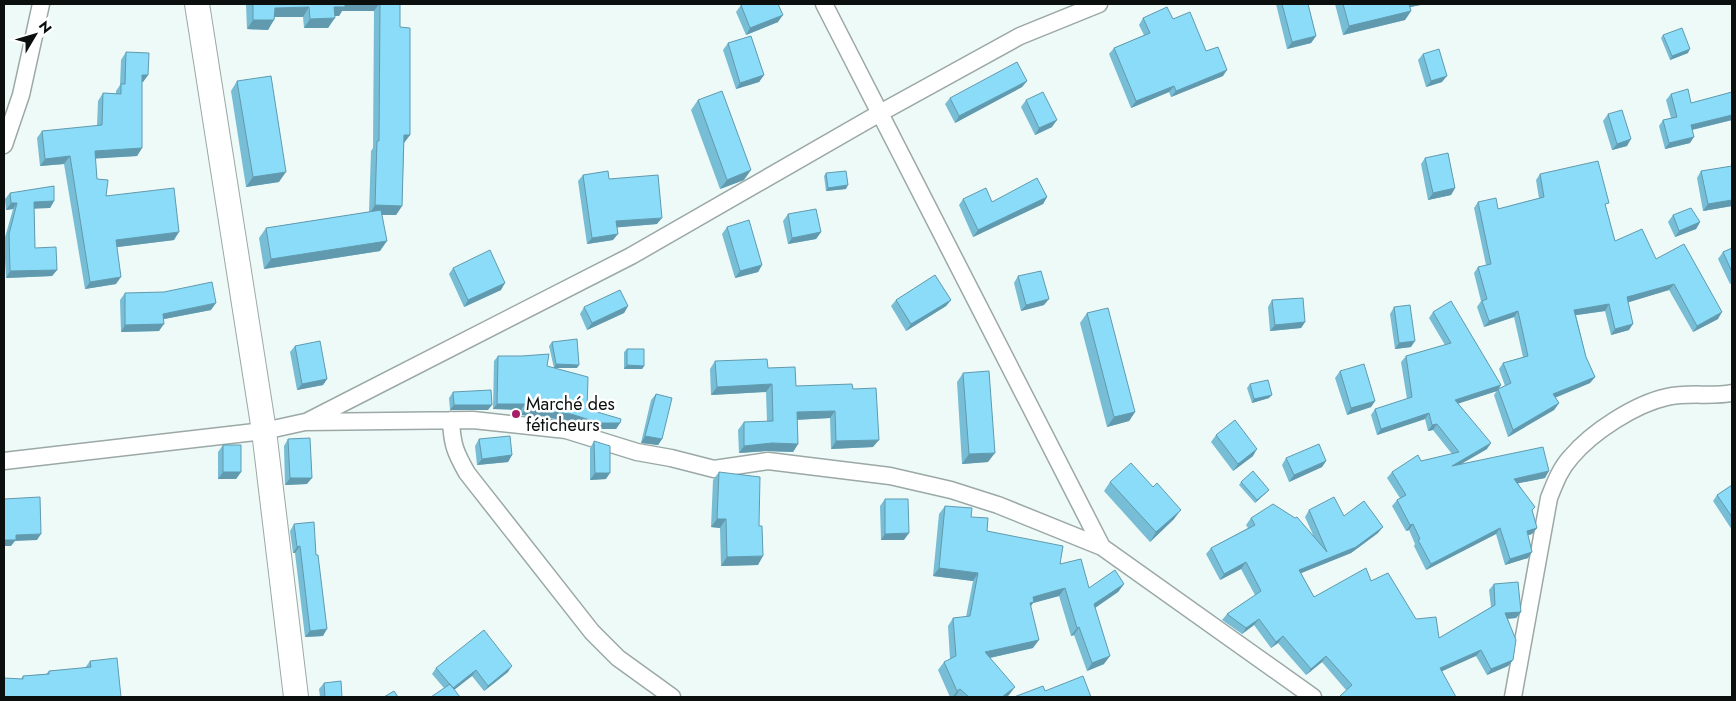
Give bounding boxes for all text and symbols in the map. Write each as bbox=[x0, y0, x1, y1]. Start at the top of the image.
north arrow bbox=[10, 10, 60, 60]
text: N bbox=[34, 16, 57, 38]
place label: Marché des féticheurs bbox=[526, 391, 615, 438]
marker: Marché des féticheurs bbox=[510, 408, 522, 420]

